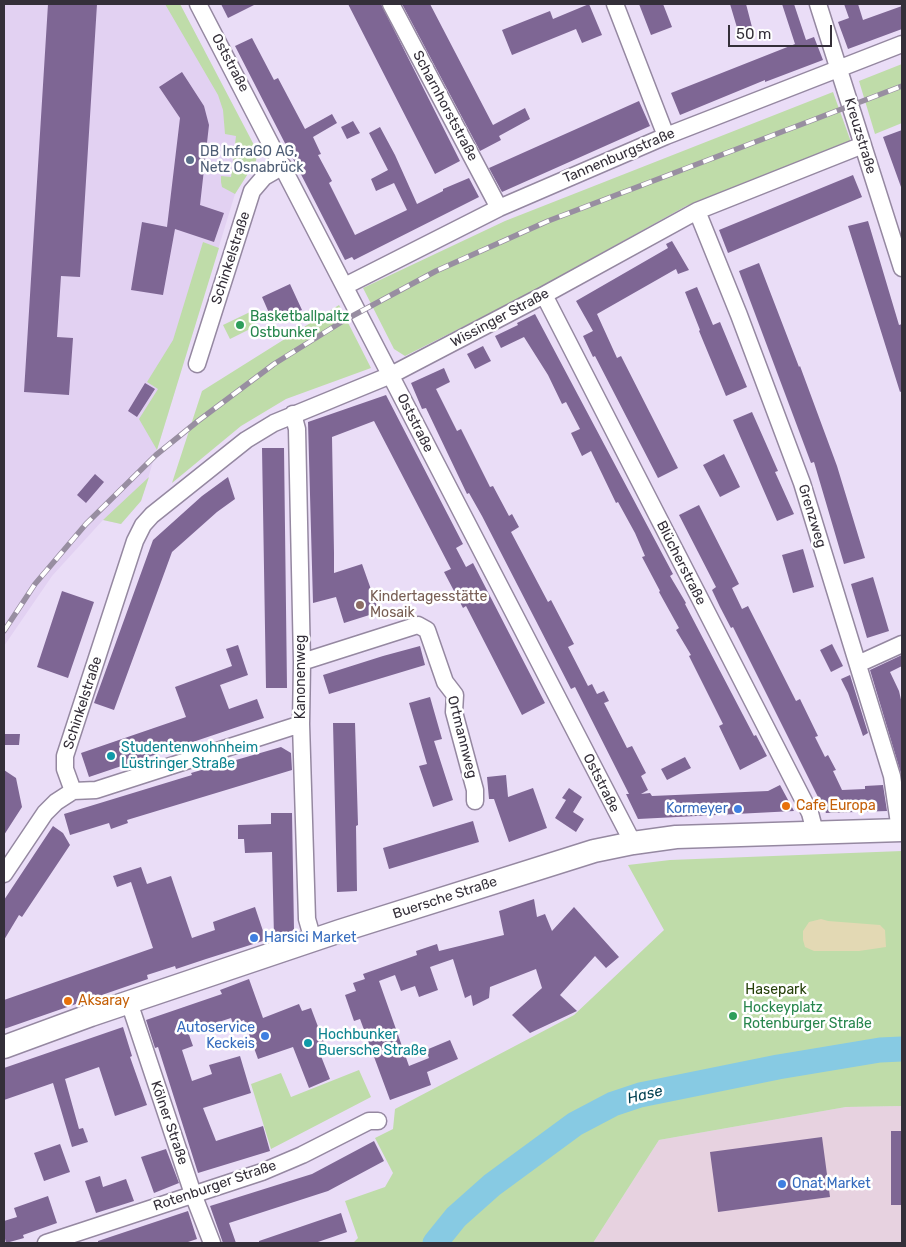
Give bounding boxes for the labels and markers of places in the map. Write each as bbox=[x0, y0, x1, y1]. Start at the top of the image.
place label: DB InfraGO AG, Netz Osnabrück bbox=[200, 144, 303, 176]
marker: DB InfraGO AG, Netz Osnabrück bbox=[184, 154, 196, 166]
place label: Basketballpaltz Ostbunker bbox=[250, 309, 349, 342]
marker: Basketballpaltz Ostbunker bbox=[234, 319, 246, 331]
place label: Kindertagesstätte Mosaik bbox=[370, 589, 487, 622]
marker: Kindertagesstätte Mosaik bbox=[354, 599, 366, 611]
place label: Studentenwohnheim Lüstringer Straße bbox=[121, 740, 258, 772]
marker: Studentenwohnheim Lüstringer Straße bbox=[105, 750, 117, 762]
place label: Cafe Europa bbox=[796, 798, 876, 814]
marker: Cafe Europa bbox=[780, 800, 792, 812]
place label: Kormeyer bbox=[666, 801, 728, 817]
marker: Kormeyer bbox=[732, 803, 744, 815]
place label: Harsici Market bbox=[264, 930, 356, 946]
marker: Harsici Market bbox=[248, 932, 260, 944]
place label: Aksaray bbox=[78, 993, 130, 1009]
marker: Aksaray bbox=[62, 995, 74, 1007]
place label: Hockeyplatz Rotenburger Straße bbox=[743, 1000, 872, 1032]
marker: Hockeyplatz Rotenburger Straße bbox=[727, 1010, 739, 1022]
place label: Autoservice Keckeis bbox=[177, 1020, 255, 1052]
place label: Hochbunker Buersche Straße bbox=[318, 1027, 427, 1060]
marker: Autoservice Keckeis bbox=[259, 1030, 271, 1042]
marker: Hochbunker Buersche Straße bbox=[302, 1037, 314, 1049]
place label: Onat Market bbox=[792, 1176, 871, 1192]
marker: Onat Market bbox=[776, 1178, 788, 1190]

